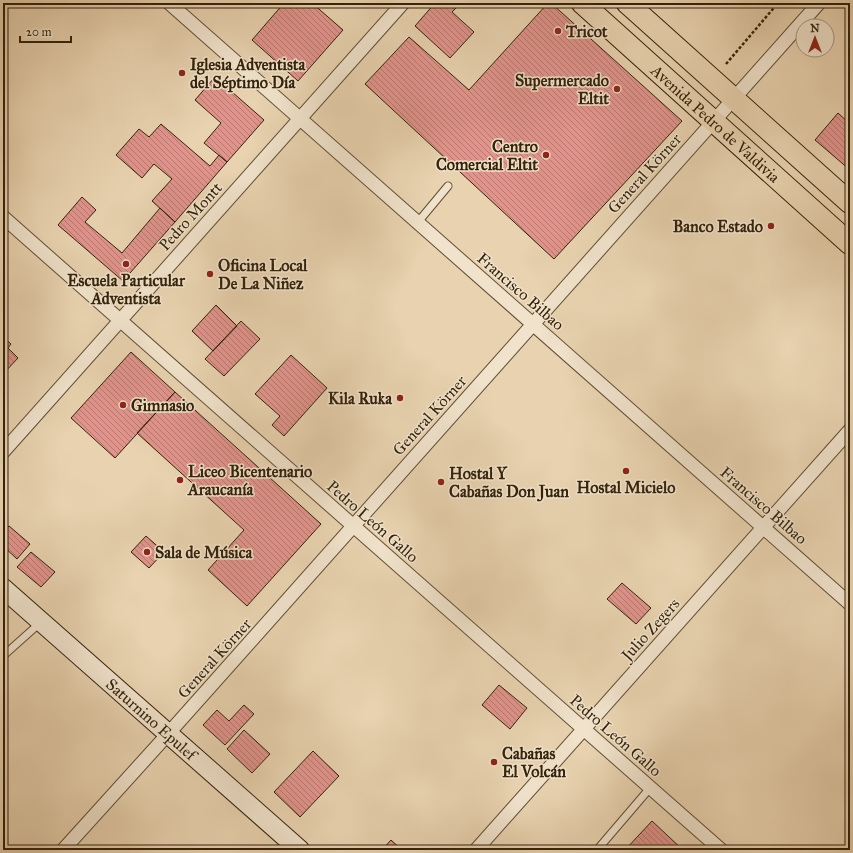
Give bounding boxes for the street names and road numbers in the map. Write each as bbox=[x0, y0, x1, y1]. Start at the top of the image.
street label: Avenida Pedro de Valdivia bbox=[646, 60, 784, 187]
street label: General Körner bbox=[604, 130, 685, 217]
street label: Pedro Montt bbox=[155, 178, 226, 254]
street label: Francisco Bilbao bbox=[473, 249, 568, 334]
street label: General Körner bbox=[389, 372, 470, 459]
street label: Francisco Bilbao bbox=[716, 463, 811, 548]
street label: Pedro León Gallo bbox=[323, 476, 422, 566]
street label: Julio Zegers bbox=[616, 594, 684, 667]
street label: General Körner bbox=[174, 615, 255, 702]
street label: Saturnino Epulef bbox=[102, 675, 202, 766]
street label: Pedro León Gallo bbox=[566, 690, 665, 780]

